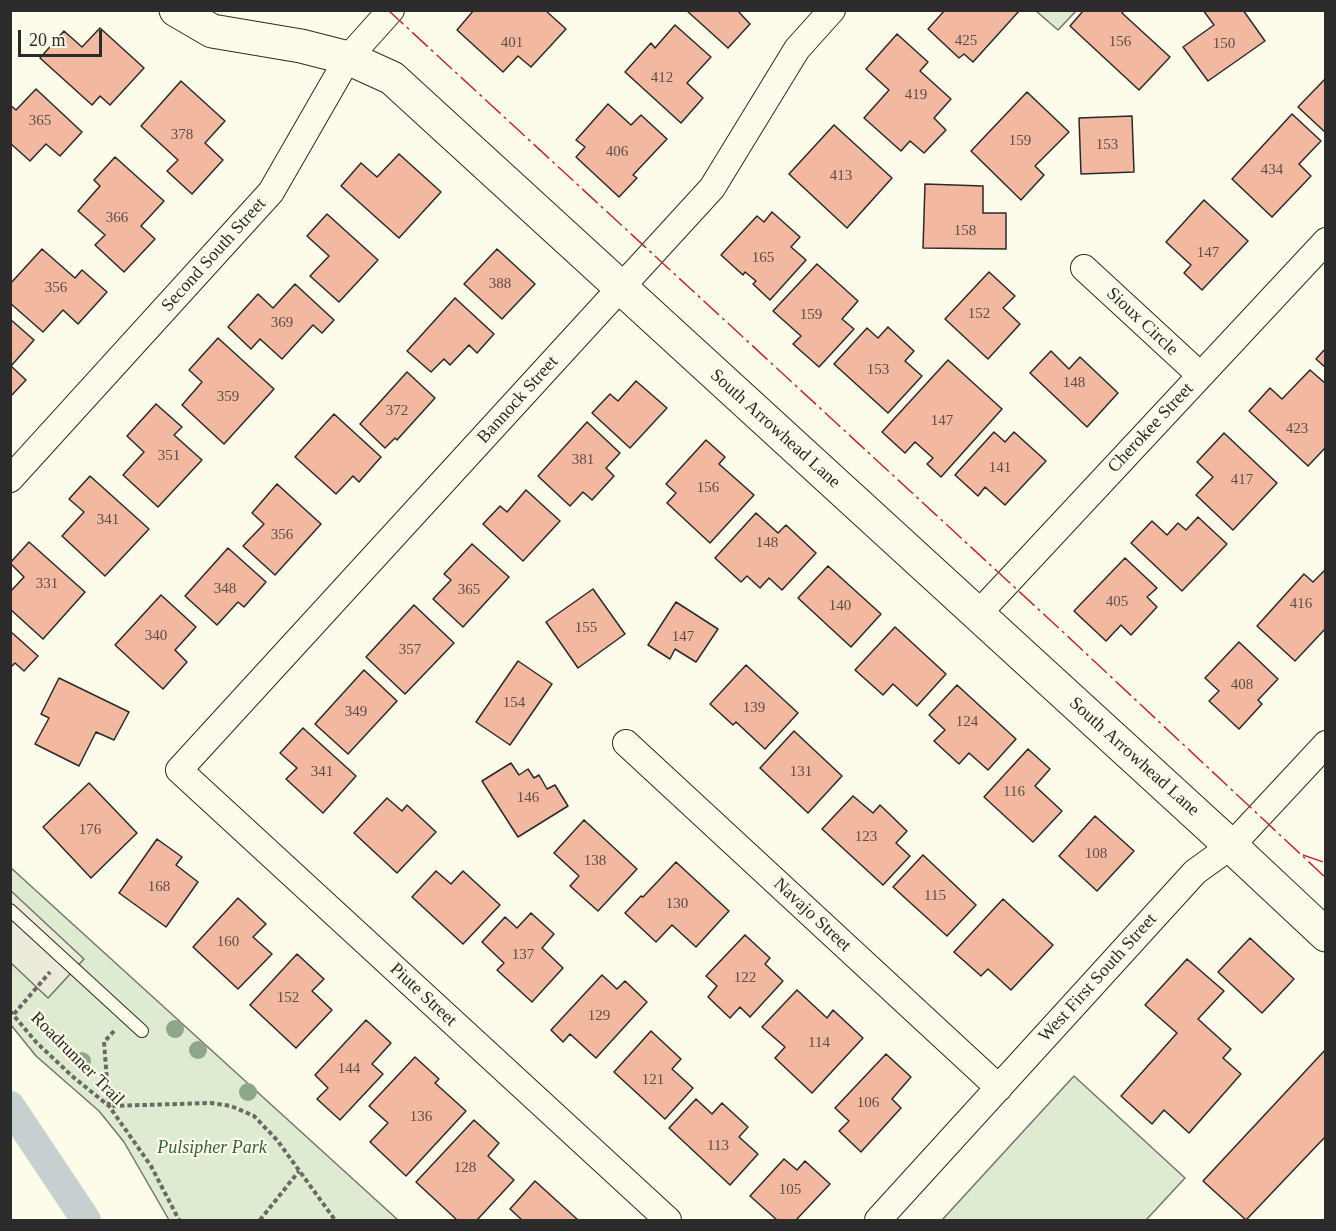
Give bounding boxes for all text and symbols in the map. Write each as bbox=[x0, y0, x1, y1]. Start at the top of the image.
scale bar bbox=[21, 18, 105, 56]
text: 20 m bbox=[29, 30, 66, 50]
house number: 425 bbox=[955, 32, 977, 50]
house number: 156 bbox=[1109, 33, 1131, 51]
house number: 401 bbox=[501, 34, 523, 52]
house number: 150 bbox=[1213, 35, 1235, 53]
house number: 412 bbox=[651, 69, 673, 87]
house number: 419 bbox=[905, 86, 927, 104]
house number: 365 bbox=[29, 112, 51, 130]
house number: 378 bbox=[171, 126, 193, 144]
house number: 159 bbox=[1009, 132, 1031, 150]
house number: 153 bbox=[1096, 136, 1118, 154]
house number: 406 bbox=[606, 143, 628, 161]
house number: 434 bbox=[1261, 161, 1283, 179]
house number: 413 bbox=[830, 167, 852, 185]
street label: Second South Street bbox=[157, 194, 271, 316]
house number: 366 bbox=[106, 209, 128, 227]
house number: 158 bbox=[954, 222, 976, 240]
house number: 147 bbox=[1197, 244, 1219, 262]
house number: 165 bbox=[752, 249, 774, 267]
house number: 388 bbox=[489, 275, 511, 293]
house number: 356 bbox=[45, 279, 67, 297]
street label: Sioux Circle bbox=[1102, 283, 1182, 361]
house number: 152 bbox=[968, 305, 990, 323]
house number: 159 bbox=[800, 306, 822, 324]
house number: 369 bbox=[271, 314, 293, 332]
street label: Bannock Street bbox=[473, 352, 563, 448]
house number: 153 bbox=[867, 361, 889, 379]
street label: South Arrowhead Lane bbox=[705, 365, 845, 493]
house number: 148 bbox=[1063, 374, 1085, 392]
street label: Cherokee Street bbox=[1104, 378, 1198, 478]
house number: 359 bbox=[217, 388, 239, 406]
house number: 372 bbox=[386, 402, 408, 420]
house number: 147 bbox=[931, 412, 953, 430]
house number: 423 bbox=[1286, 420, 1308, 438]
house number: 351 bbox=[158, 447, 180, 465]
house number: 381 bbox=[572, 451, 594, 469]
house number: 141 bbox=[989, 459, 1011, 477]
house number: 417 bbox=[1231, 471, 1253, 489]
house number: 156 bbox=[697, 479, 719, 497]
house number: 341 bbox=[97, 511, 119, 529]
house number: 356 bbox=[271, 526, 293, 544]
house number: 148 bbox=[756, 534, 778, 552]
house number: 331 bbox=[36, 575, 58, 593]
house number: 348 bbox=[214, 580, 236, 598]
house number: 365 bbox=[458, 581, 480, 599]
house number: 405 bbox=[1106, 593, 1128, 611]
house number: 416 bbox=[1290, 595, 1312, 613]
house number: 140 bbox=[829, 597, 851, 615]
house number: 155 bbox=[575, 619, 597, 637]
house number: 340 bbox=[145, 627, 167, 645]
house number: 147 bbox=[672, 628, 694, 646]
house number: 357 bbox=[399, 641, 421, 659]
house number: 408 bbox=[1231, 676, 1253, 694]
street label: South Arrowhead Lane bbox=[1064, 693, 1204, 821]
house number: 154 bbox=[503, 694, 525, 712]
house number: 139 bbox=[743, 699, 765, 717]
house number: 349 bbox=[345, 703, 367, 721]
house number: 124 bbox=[956, 713, 978, 731]
house number: 341 bbox=[311, 763, 333, 781]
house number: 131 bbox=[790, 763, 812, 781]
house number: 116 bbox=[1003, 783, 1025, 801]
house number: 146 bbox=[517, 789, 539, 807]
house number: 176 bbox=[79, 821, 101, 839]
house number: 123 bbox=[855, 828, 877, 846]
house number: 108 bbox=[1085, 845, 1107, 863]
house number: 138 bbox=[584, 852, 606, 870]
street label: Navajo Street bbox=[769, 874, 855, 956]
house number: 168 bbox=[148, 878, 170, 896]
house number: 115 bbox=[924, 887, 946, 905]
house number: 130 bbox=[666, 895, 688, 913]
street label: West First South Street bbox=[1034, 909, 1162, 1047]
house number: 160 bbox=[217, 933, 239, 951]
house number: 137 bbox=[512, 946, 534, 964]
street label: Piute Street bbox=[385, 959, 461, 1031]
house number: 122 bbox=[734, 969, 756, 987]
house number: 152 bbox=[277, 989, 299, 1007]
house number: 129 bbox=[588, 1007, 610, 1025]
street label: Roadrunner Trail bbox=[26, 1008, 128, 1110]
house number: 114 bbox=[808, 1034, 830, 1052]
house number: 144 bbox=[338, 1060, 360, 1078]
house number: 121 bbox=[642, 1071, 664, 1089]
house number: 106 bbox=[857, 1094, 879, 1112]
house number: 136 bbox=[410, 1108, 432, 1126]
park label: Pulsipher Park bbox=[157, 1137, 267, 1159]
house number: 113 bbox=[707, 1137, 729, 1155]
house number: 128 bbox=[454, 1159, 476, 1177]
house number: 105 bbox=[779, 1181, 801, 1199]

